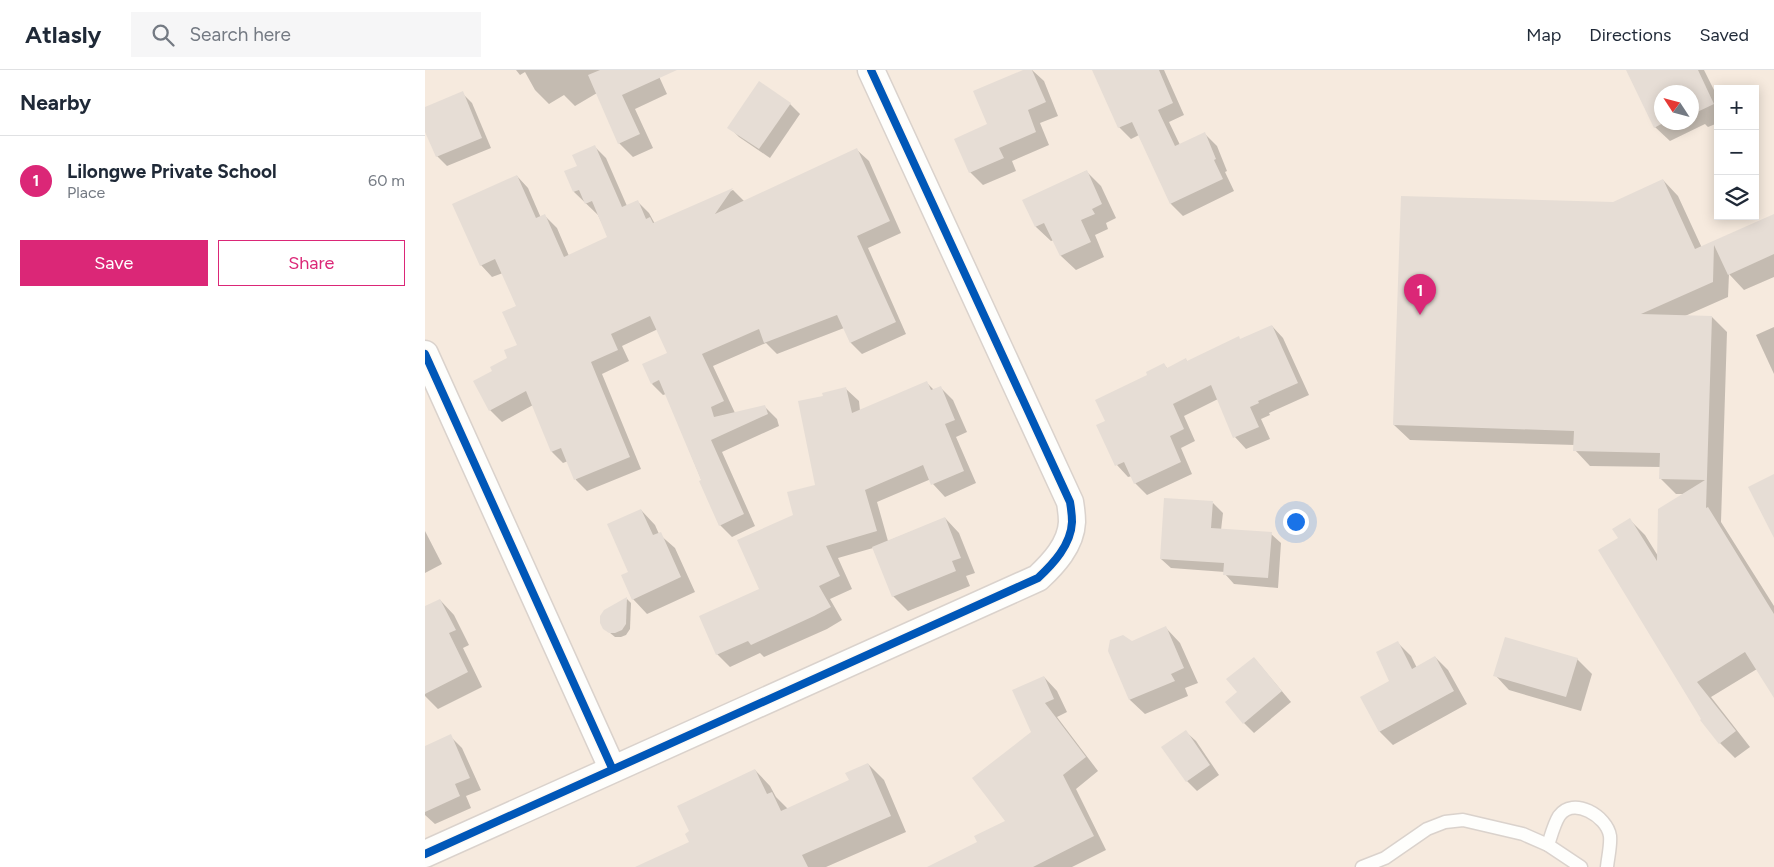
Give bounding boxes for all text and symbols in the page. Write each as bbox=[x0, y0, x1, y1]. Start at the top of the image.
search box bbox=[131, 12, 481, 57]
text: Atlasly bbox=[25, 20, 101, 49]
icon: search bbox=[149, 21, 177, 49]
text: Search here bbox=[189, 23, 291, 46]
text: Map bbox=[1526, 24, 1561, 46]
text: Directions bbox=[1589, 24, 1671, 46]
text: Saved bbox=[1699, 24, 1749, 46]
north arrow bbox=[1654, 85, 1699, 130]
map controls bbox=[1714, 85, 1759, 220]
button: + bbox=[1714, 85, 1759, 130]
text: Nearby bbox=[20, 90, 91, 115]
button: − bbox=[1714, 130, 1759, 175]
text: Lilongwe Private School bbox=[67, 160, 277, 183]
text: 1 bbox=[33, 171, 39, 190]
text: 60 m bbox=[368, 171, 405, 190]
button: layers bbox=[1714, 175, 1759, 220]
text: Place bbox=[67, 183, 105, 202]
button: Save bbox=[20, 240, 208, 286]
button: Share bbox=[218, 240, 405, 286]
pin: 1 bbox=[1404, 274, 1436, 315]
your location bbox=[1283, 509, 1309, 535]

